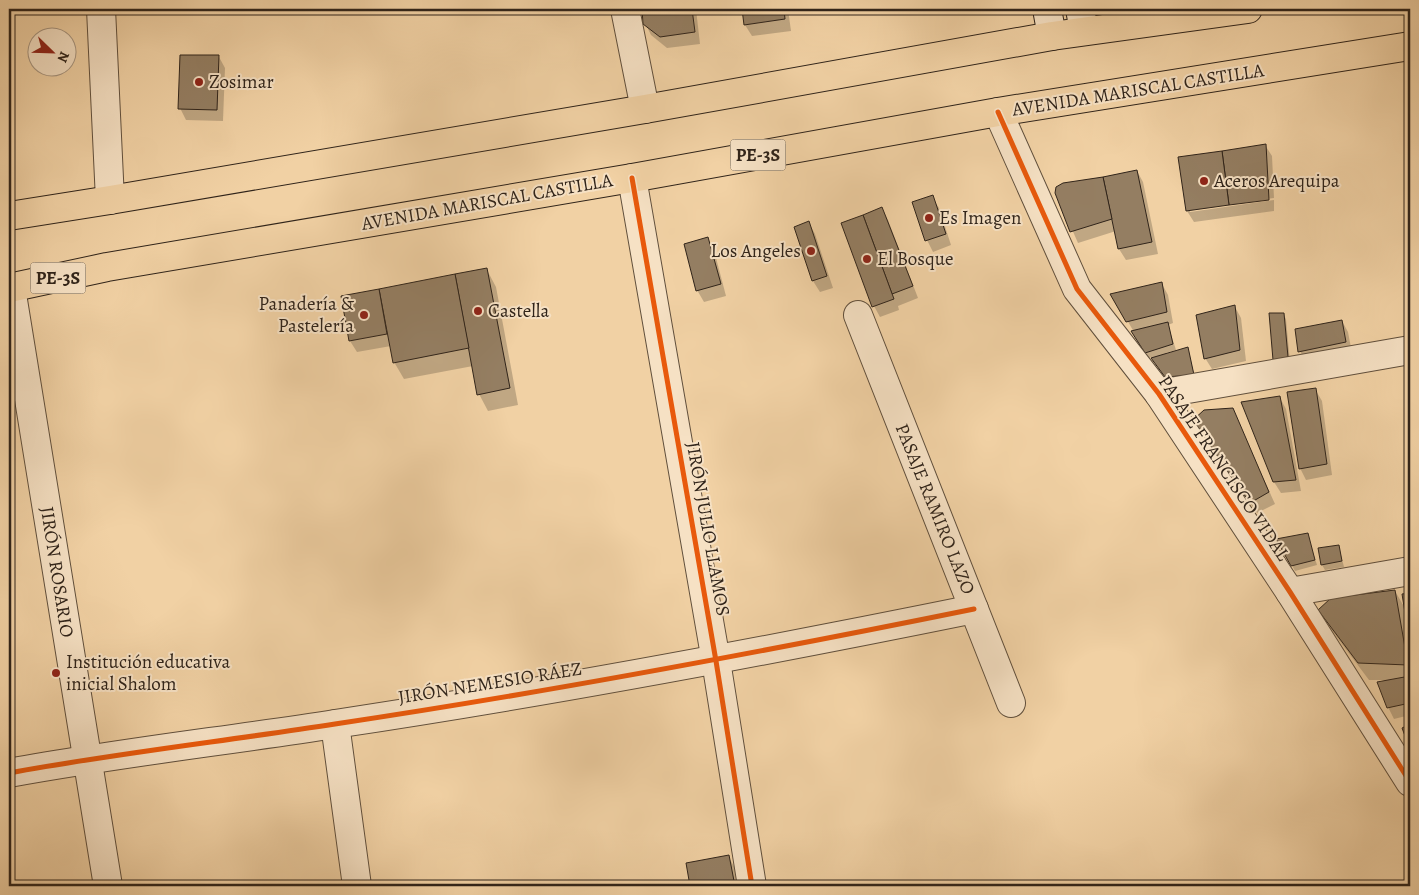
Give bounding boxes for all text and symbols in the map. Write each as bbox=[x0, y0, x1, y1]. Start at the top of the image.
north arrow bbox=[28, 28, 78, 78]
text: N bbox=[53, 48, 74, 65]
street label: AVENIDA MARISCAL CASTILLA bbox=[1009, 57, 1267, 123]
place label: Zosimar bbox=[209, 69, 274, 95]
marker: Zosimar bbox=[193, 76, 205, 88]
road number: PE-3S bbox=[730, 140, 786, 170]
street label: AVENIDA MARISCAL CASTILLA bbox=[358, 167, 615, 237]
place label: Aceros Arequipa bbox=[1213, 168, 1340, 194]
marker: Aceros Arequipa bbox=[1198, 175, 1210, 187]
place label: Es Imagen bbox=[939, 205, 1021, 231]
marker: Es Imagen bbox=[923, 212, 935, 224]
place label: Los Angeles bbox=[711, 238, 801, 264]
marker: Los Angeles bbox=[805, 245, 817, 257]
place label: El Bosque bbox=[877, 246, 953, 272]
marker: El Bosque bbox=[861, 253, 873, 265]
road number: PE-3S bbox=[30, 262, 86, 294]
place label: Panadería & Pastelería bbox=[259, 291, 355, 339]
place label: Castella bbox=[488, 298, 549, 324]
marker: Castella bbox=[472, 305, 484, 317]
marker: Panadería & Pastelería bbox=[358, 309, 370, 321]
street label: PASAJE FRANCISCO VIDAL bbox=[1152, 370, 1296, 566]
street label: PASAJE RAMIRO LAZO bbox=[889, 420, 981, 598]
street label: JIRÓN JULIO LLAMOS bbox=[680, 440, 736, 618]
street label: JIRÓN ROSARIO bbox=[34, 505, 80, 639]
place label: Institución educativa inicial Shalom bbox=[66, 649, 230, 697]
street label: JIRÓN NEMESIO RÁEZ bbox=[396, 656, 584, 710]
marker: Institución educativa inicial Shalom bbox=[50, 667, 62, 679]

